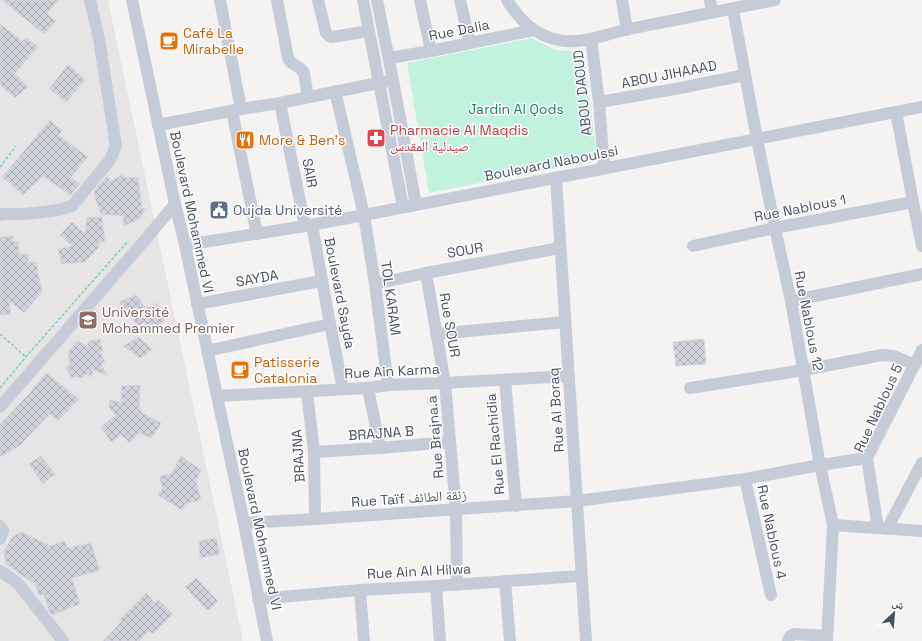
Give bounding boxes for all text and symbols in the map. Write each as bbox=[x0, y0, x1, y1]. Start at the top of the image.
street label: Rue Dalia bbox=[427, 15, 491, 45]
place label: Café La Mirabelle bbox=[183, 24, 244, 58]
cafe icon: Café La Mirabelle bbox=[158, 30, 180, 52]
street label: ABOU DAOUD bbox=[569, 49, 595, 137]
street label: ABOU JIHAAAD bbox=[620, 56, 718, 92]
park label: Jardin Al Qods bbox=[468, 100, 564, 118]
place label: Pharmacie Al Maqdis صيدلية المقدس bbox=[390, 121, 528, 155]
pharmacy icon: Pharmacie Al Maqdis صيدلية المقدس bbox=[365, 127, 387, 149]
street label: Boulevard Mohammed VI bbox=[166, 129, 218, 295]
restaurant icon: More & Ben's bbox=[234, 129, 256, 151]
place label: More & Ben's bbox=[259, 131, 345, 149]
street label: Boulevard Naboulssi bbox=[482, 141, 620, 185]
street label: SAIR bbox=[298, 157, 322, 189]
street label: Rue Nablous 1 bbox=[753, 190, 847, 226]
public building icon: Oujda Université bbox=[208, 199, 230, 221]
place label: Oujda Université bbox=[233, 201, 342, 219]
street label: Boulevard Sayda bbox=[320, 236, 360, 350]
street label: SOUR bbox=[446, 238, 485, 262]
street label: TOL KARAM bbox=[377, 260, 405, 336]
street label: SAYDA bbox=[234, 265, 280, 291]
street label: Rue Nablous 12 bbox=[790, 269, 828, 373]
street label: Rue SOUR bbox=[435, 291, 465, 359]
place label: Université Mohammed Premier bbox=[102, 303, 235, 337]
school or university icon: Université Mohammed Premier bbox=[77, 309, 99, 331]
place label: Patisserie Catalonia bbox=[254, 353, 320, 387]
cafe icon: Patisserie Catalonia bbox=[229, 359, 251, 381]
street label: Rue Ain Karma bbox=[344, 360, 440, 382]
street label: Rue Nablous 5 bbox=[850, 361, 906, 455]
street label: Rue Al Boraq bbox=[544, 367, 568, 453]
street label: Rue El Rachidia bbox=[482, 393, 508, 495]
street label: Rue Brajna.a bbox=[422, 395, 448, 479]
street label: BRAJNA B bbox=[347, 422, 415, 444]
street label: BRAJNA bbox=[287, 429, 309, 483]
street label: Boulevard Mohammed VI bbox=[234, 446, 286, 612]
street label: Rue Nablous 4 bbox=[753, 483, 791, 581]
street label: Rue Taïf زنقة الطائف bbox=[351, 485, 467, 511]
street label: Rue Ain Al Hilwa bbox=[366, 559, 472, 583]
north arrow bbox=[874, 593, 914, 633]
text: ش bbox=[890, 595, 907, 614]

